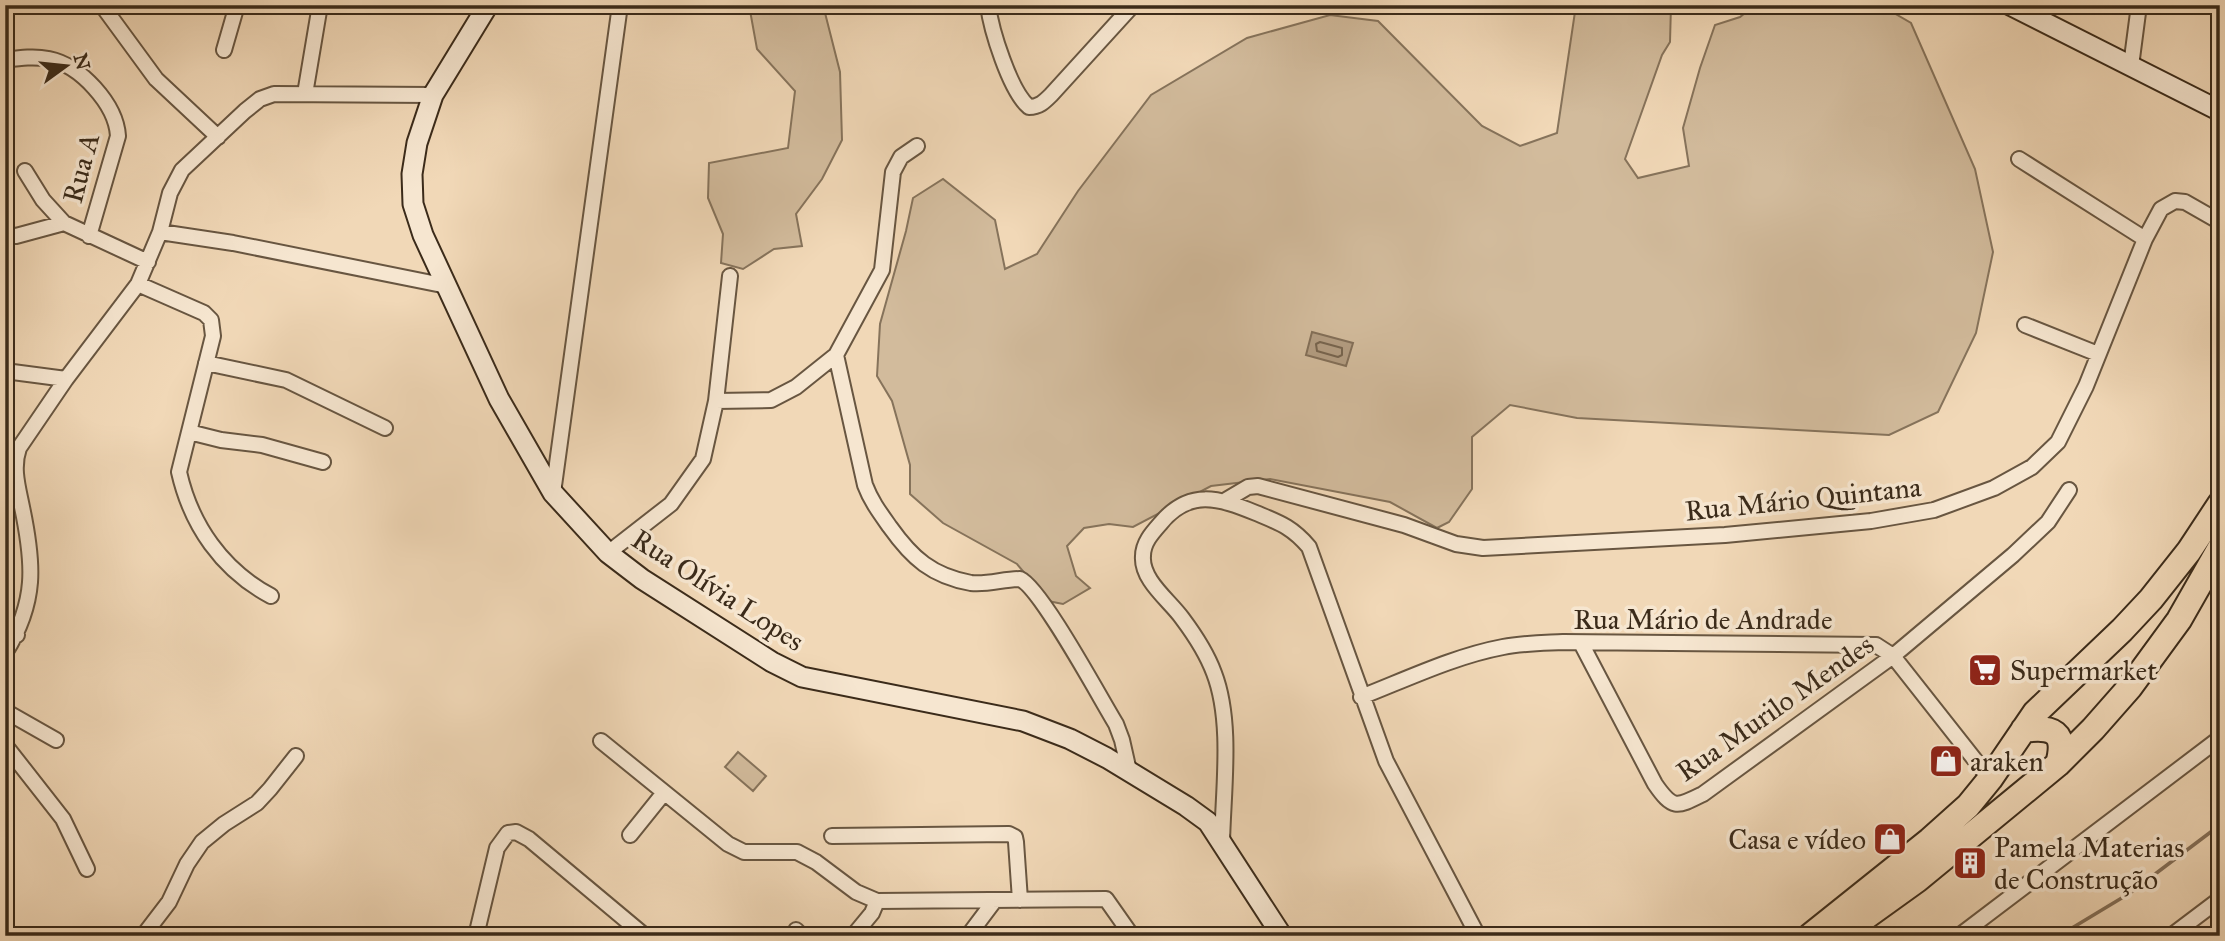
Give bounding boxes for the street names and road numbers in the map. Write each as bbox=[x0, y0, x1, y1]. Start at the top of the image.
street label: Rua A bbox=[55, 129, 107, 207]
street label: Rua Mário Quintana bbox=[1683, 469, 1923, 529]
street label: Rua Olívia Lopes bbox=[625, 521, 811, 659]
street label: Rua Mário de Andrade bbox=[1573, 602, 1833, 637]
street label: Rua Murilo Mendes bbox=[1669, 627, 1881, 789]

